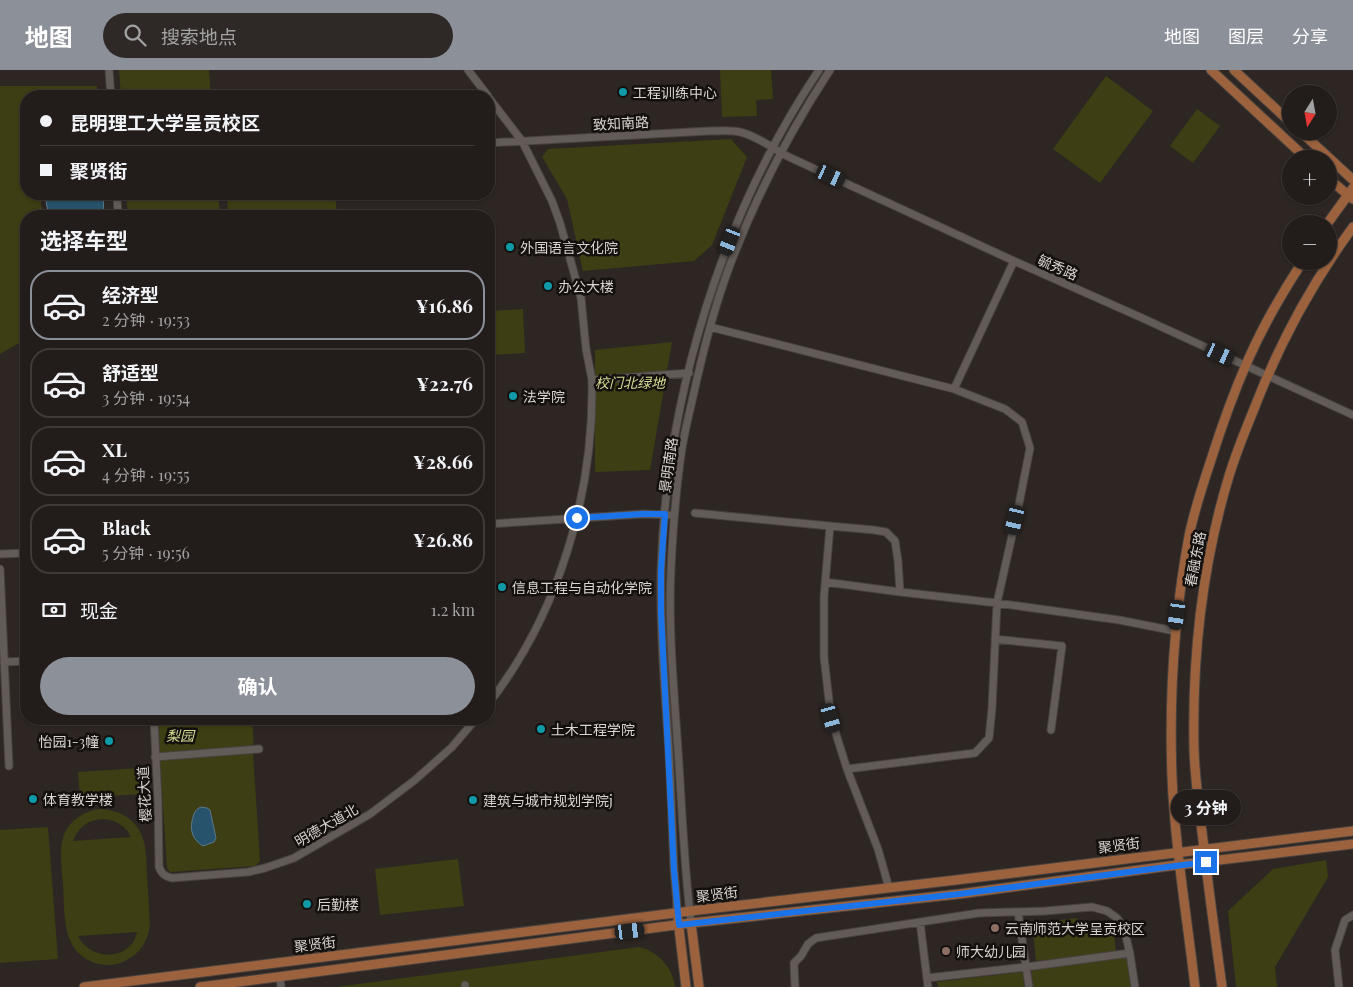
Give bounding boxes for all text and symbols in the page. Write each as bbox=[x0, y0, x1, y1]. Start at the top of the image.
search box bbox=[103, 13, 453, 58]
text: 地图 bbox=[25, 20, 73, 52]
icon: search bbox=[121, 21, 149, 49]
text: 搜索地点 bbox=[161, 23, 237, 49]
text: 地图 bbox=[1164, 24, 1200, 48]
text: 图层 bbox=[1228, 24, 1264, 48]
text: 分享 bbox=[1292, 24, 1328, 48]
place label: 工程训练中心 bbox=[633, 83, 717, 102]
north arrow bbox=[1282, 85, 1338, 140]
map controls bbox=[1282, 85, 1337, 270]
marker: 工程训练中心 bbox=[617, 86, 629, 98]
text: 昆明理工大学呈贡校区 bbox=[70, 109, 260, 135]
street label: 致知南路 bbox=[593, 112, 649, 134]
button: + bbox=[1282, 150, 1337, 205]
text: 聚贤街 bbox=[70, 157, 127, 183]
car bbox=[814, 163, 847, 189]
button: − bbox=[1282, 215, 1337, 270]
car bbox=[717, 224, 742, 258]
text: 选择车型 bbox=[40, 225, 128, 255]
place label: 外国语言文化院 bbox=[520, 238, 618, 257]
marker: 外国语言文化院 bbox=[504, 241, 516, 253]
street label: 毓秀路 bbox=[1035, 250, 1081, 284]
place label: 办公大楼 bbox=[558, 277, 614, 296]
marker: 办公大楼 bbox=[542, 280, 554, 292]
text: 经济型 bbox=[102, 281, 159, 307]
icon: car bbox=[42, 283, 87, 328]
text: ¥16.86 bbox=[416, 292, 473, 318]
text: 2 分钟 · 19:53 bbox=[102, 309, 190, 330]
car bbox=[1203, 341, 1236, 367]
text: 舒适型 bbox=[102, 359, 159, 385]
icon: car bbox=[42, 361, 87, 406]
text: ¥22.76 bbox=[416, 370, 473, 396]
park label: 校门北绿地 bbox=[595, 373, 667, 392]
text: 3 分钟 · 19:54 bbox=[102, 387, 190, 408]
place label: 法学院 bbox=[523, 387, 565, 406]
marker: 法学院 bbox=[507, 390, 519, 402]
text: XL bbox=[102, 436, 127, 462]
street label: 景明南路 bbox=[655, 436, 681, 494]
icon: car bbox=[42, 439, 87, 484]
text: ¥28.66 bbox=[413, 448, 473, 474]
text: 4 分钟 · 19:55 bbox=[102, 464, 190, 485]
car bbox=[1004, 504, 1025, 536]
route start bbox=[566, 507, 588, 529]
text: Black bbox=[102, 514, 151, 540]
icon: car bbox=[42, 517, 87, 562]
text: ¥26.86 bbox=[413, 526, 473, 552]
street label: 春融东路 bbox=[1180, 530, 1210, 588]
text: 5 分钟 · 19:56 bbox=[102, 542, 190, 563]
place label: 信息工程与自动化学院 bbox=[512, 578, 652, 597]
marker: 信息工程与自动化学院 bbox=[496, 581, 508, 593]
icon: cash bbox=[40, 596, 68, 624]
text: 现金 bbox=[80, 597, 118, 623]
text: 1.2 km bbox=[431, 599, 475, 620]
car bbox=[1167, 599, 1186, 631]
button: 确认 bbox=[40, 657, 475, 715]
car bbox=[819, 702, 842, 734]
place label: 土木工程学院 bbox=[551, 720, 635, 739]
marker: 土木工程学院 bbox=[535, 723, 547, 735]
park label: 梨园 bbox=[166, 726, 196, 745]
place label: 怡园1-3幢 bbox=[39, 732, 99, 751]
marker: 怡园1-3幢 bbox=[103, 735, 115, 747]
street label: 樱花大道 bbox=[133, 766, 155, 822]
place label: 体育教学楼 bbox=[43, 790, 113, 809]
callout: 3 分钟 bbox=[1171, 790, 1241, 824]
place label: 建筑与城市规划学院j bbox=[483, 791, 613, 810]
marker: 体育教学楼 bbox=[27, 793, 39, 805]
marker: 建筑与城市规划学院j bbox=[467, 794, 479, 806]
text: 3 分钟 bbox=[1184, 797, 1228, 818]
street label: 明德大道北 bbox=[291, 799, 361, 851]
street label: 聚贤街 bbox=[1097, 833, 1141, 857]
route end bbox=[1195, 851, 1217, 873]
street label: 聚贤街 bbox=[695, 882, 739, 906]
place label: 后勤楼 bbox=[317, 895, 359, 914]
marker: 后勤楼 bbox=[301, 898, 313, 910]
place label: 云南师范大学呈贡校区 bbox=[1005, 919, 1145, 938]
car bbox=[614, 922, 645, 940]
marker: 云南师范大学呈贡校区 bbox=[989, 922, 1001, 934]
street label: 聚贤街 bbox=[293, 932, 337, 956]
place label: 师大幼儿园 bbox=[956, 942, 1026, 961]
marker: 师大幼儿园 bbox=[940, 945, 952, 957]

